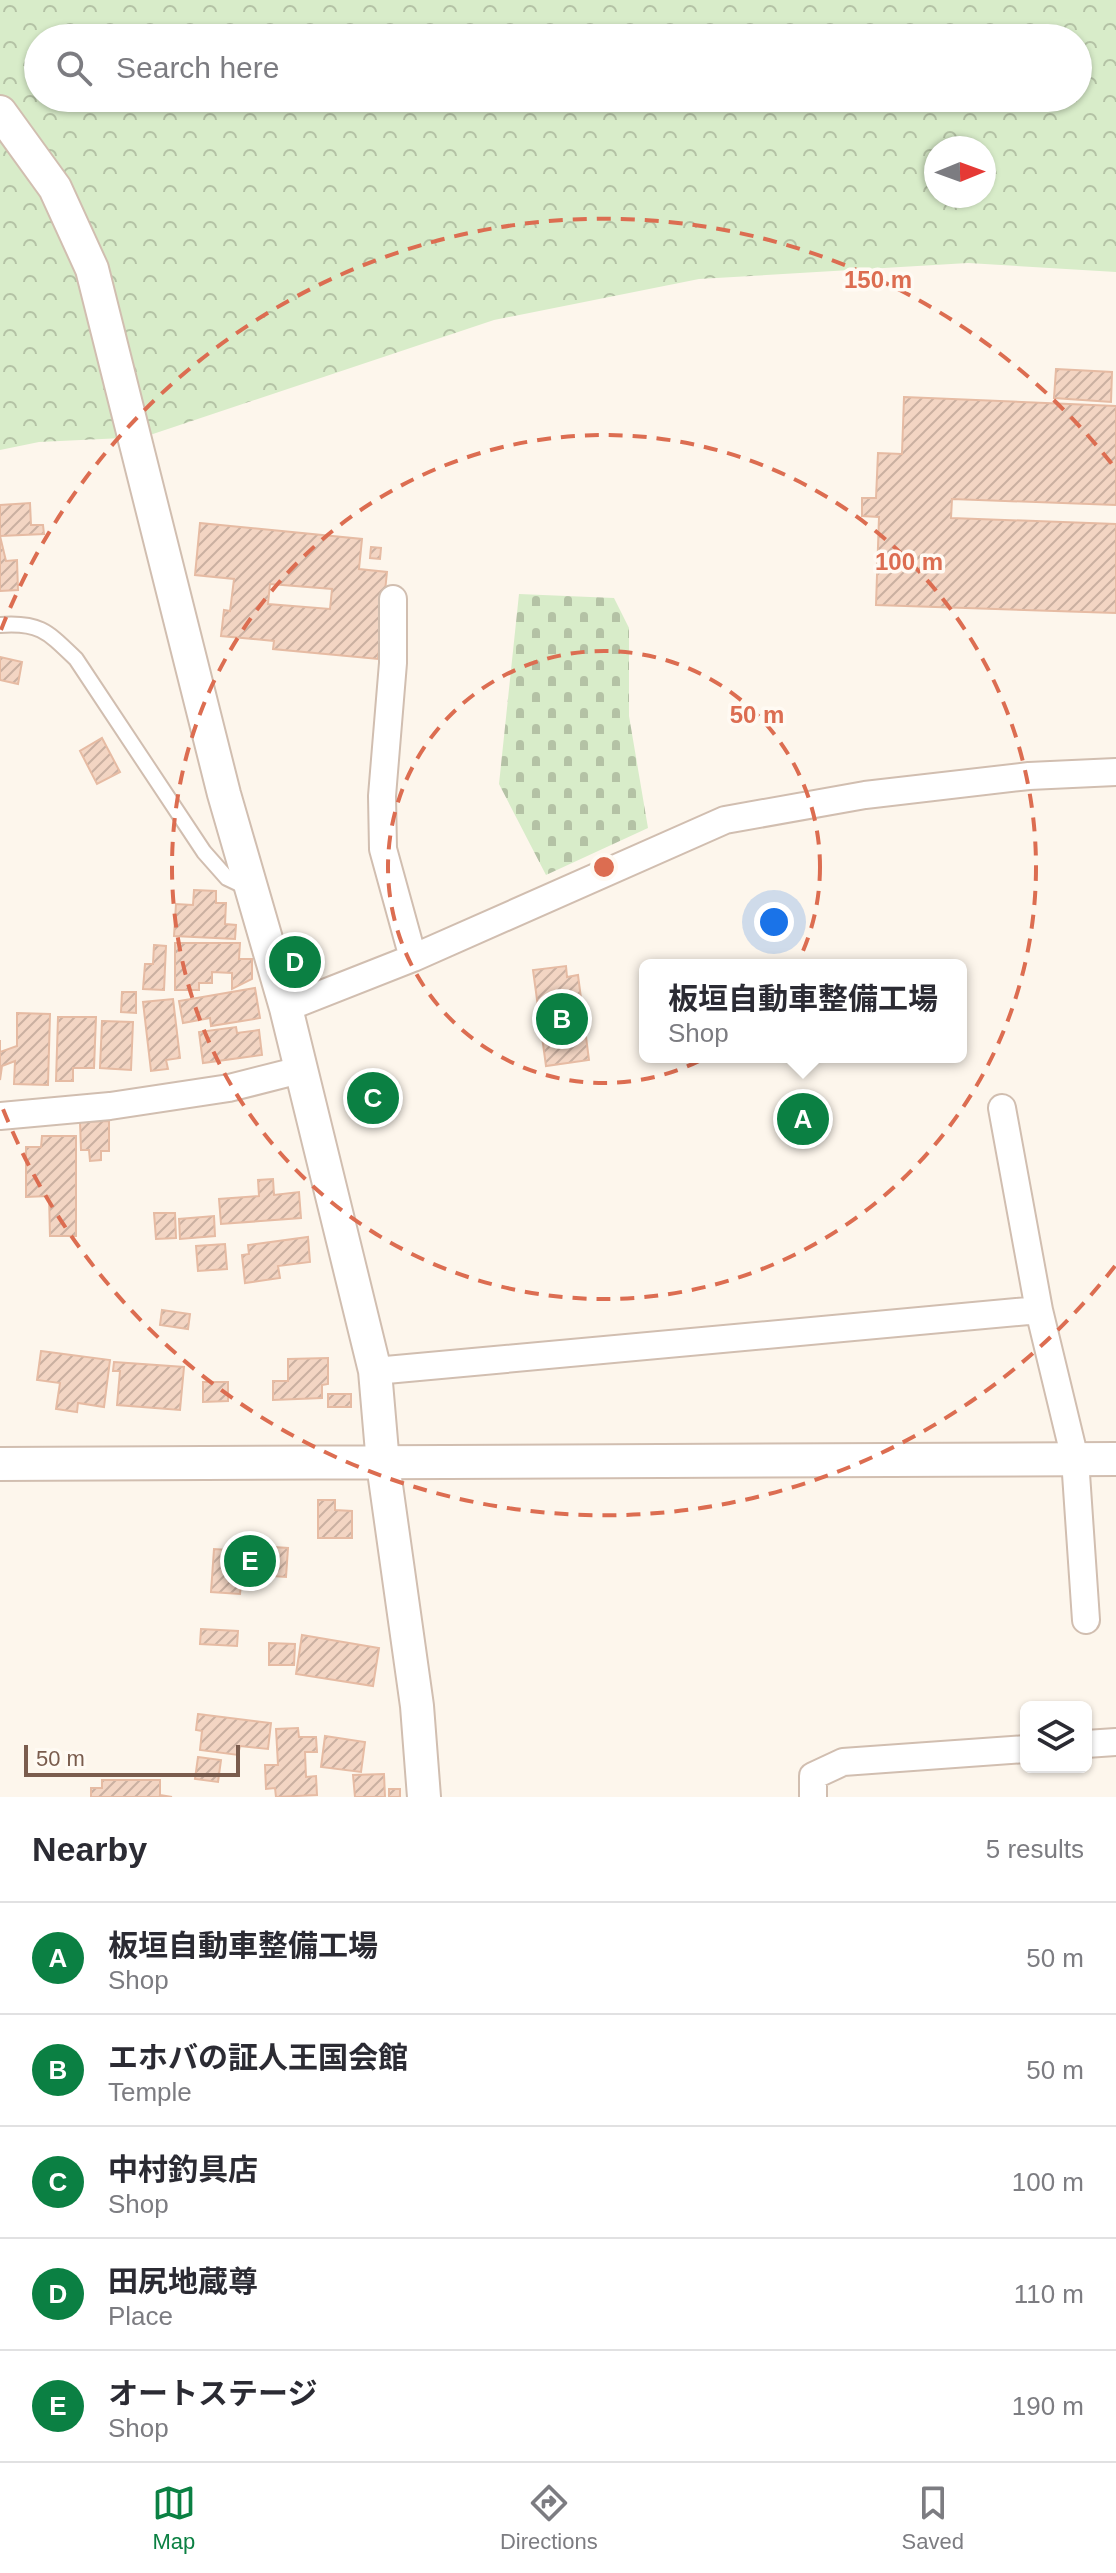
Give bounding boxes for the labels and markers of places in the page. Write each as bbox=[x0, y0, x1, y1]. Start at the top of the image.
centre of rings bbox=[590, 853, 618, 881]
pin: D bbox=[269, 932, 321, 992]
pin: B bbox=[536, 989, 588, 1049]
pin: C bbox=[347, 1068, 399, 1128]
pin: A bbox=[777, 1089, 829, 1149]
pin: E bbox=[224, 1531, 276, 1591]

